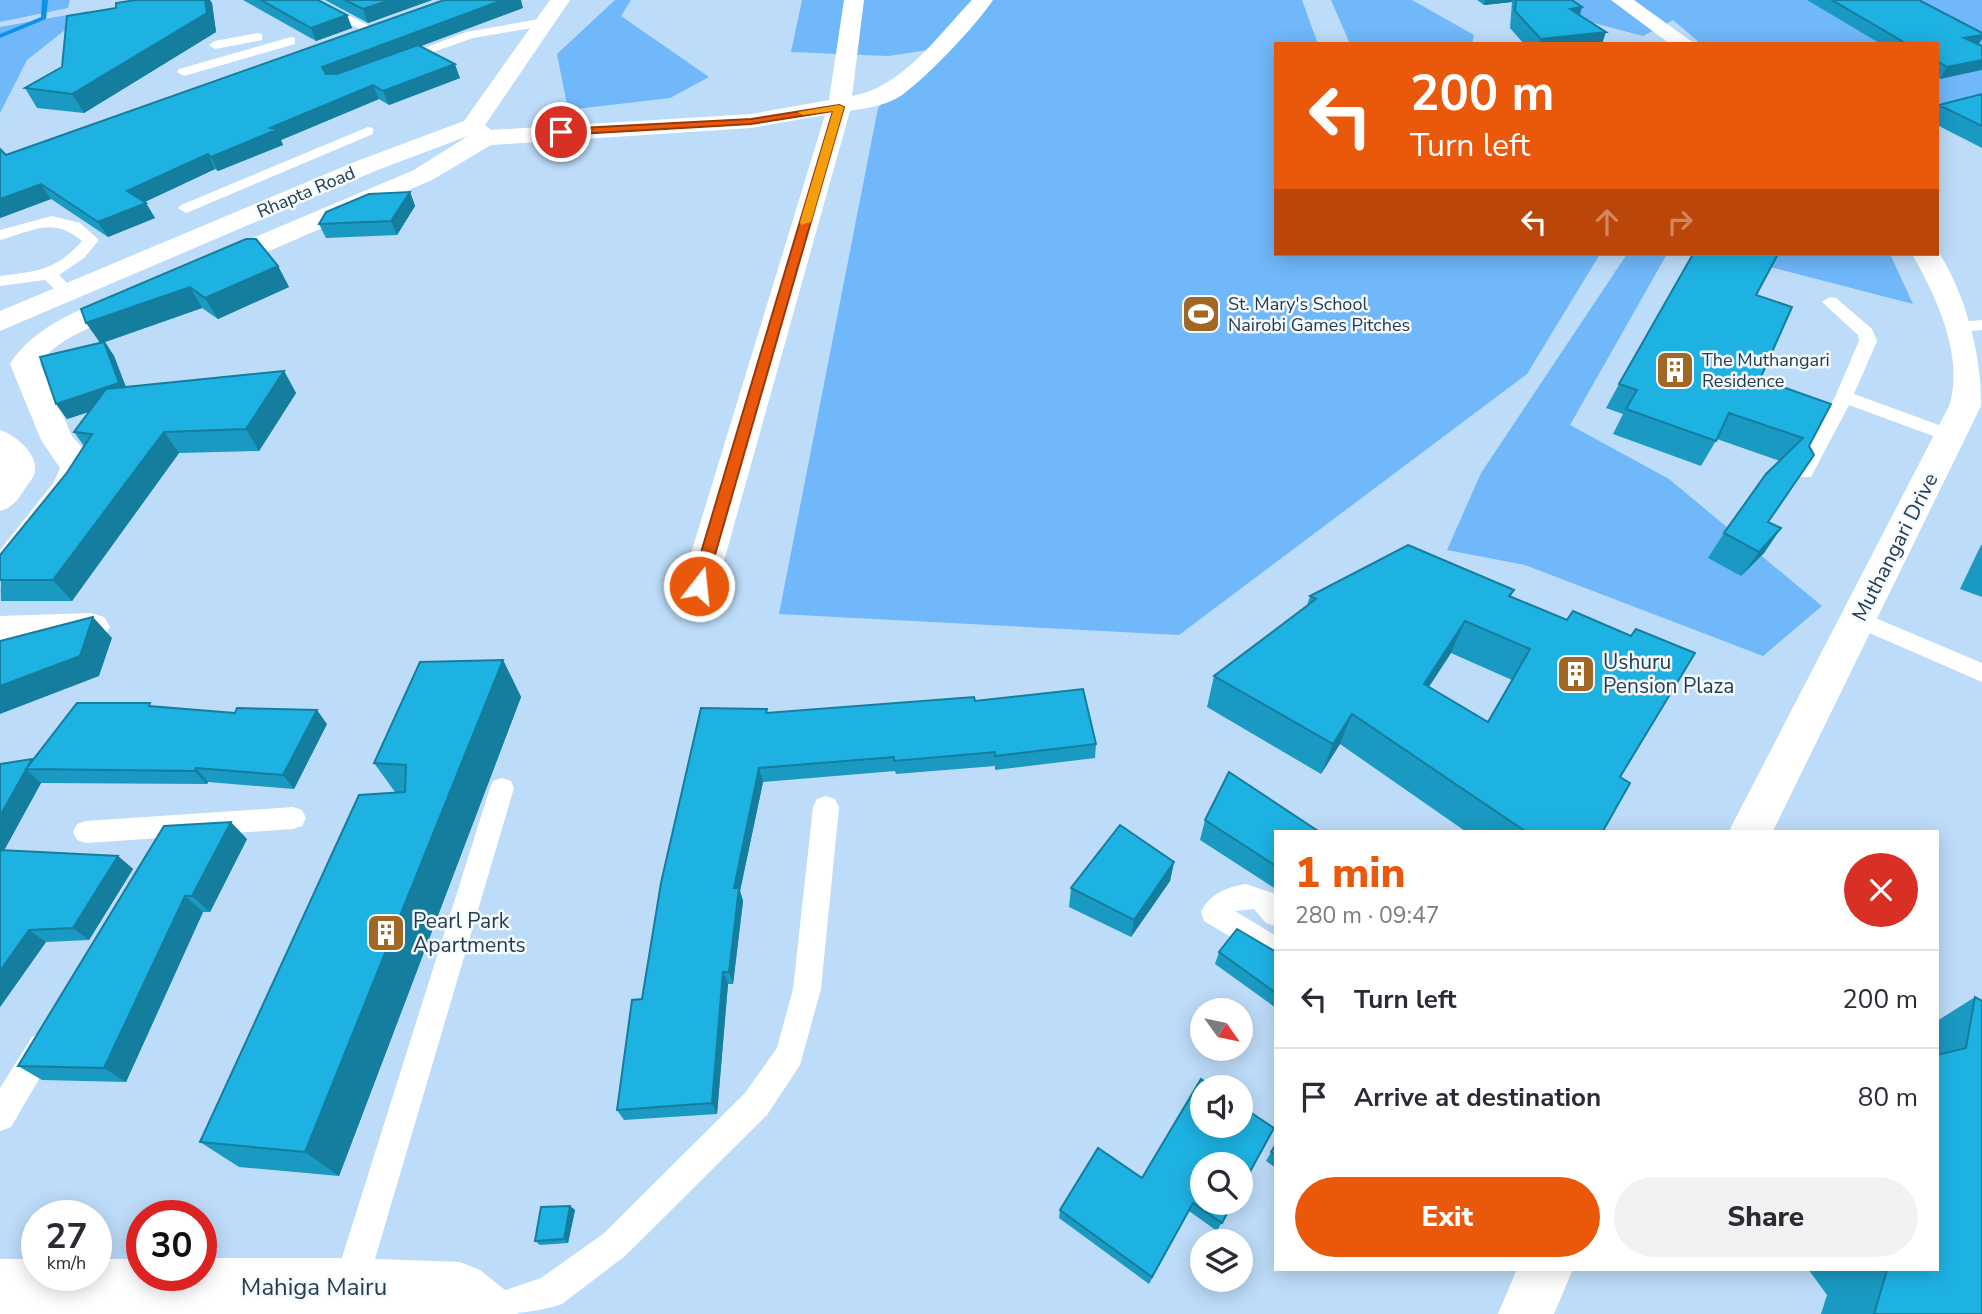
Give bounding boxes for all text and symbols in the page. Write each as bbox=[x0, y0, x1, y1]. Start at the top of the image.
text: 200 m bbox=[1410, 60, 1554, 127]
icon: left bbox=[1295, 70, 1386, 161]
pin bbox=[531, 102, 591, 162]
icon: arrive bbox=[542, 113, 580, 151]
text: Turn left bbox=[1410, 124, 1530, 167]
street label: Rhapta Road bbox=[253, 161, 359, 223]
icon: left bbox=[1515, 203, 1553, 241]
icon: ahead bbox=[1588, 203, 1626, 241]
icon: right bbox=[1661, 203, 1699, 241]
place label: St. Mary's School Nairobi Games Pitches bbox=[1228, 292, 1410, 337]
sports icon: St. Mary's School Nairobi Games Pitches bbox=[1180, 293, 1222, 335]
place label: The Muthangari Residence bbox=[1702, 348, 1830, 393]
building icon: The Muthangari Residence bbox=[1654, 349, 1696, 391]
street label: Muthangari Drive bbox=[1846, 468, 1944, 626]
position arrow bbox=[662, 549, 736, 623]
place label: Ushuru Pension Plaza bbox=[1603, 648, 1734, 700]
building icon: Ushuru Pension Plaza bbox=[1555, 653, 1597, 695]
text: 1 min bbox=[1295, 845, 1405, 902]
button: close bbox=[1844, 853, 1918, 927]
text: 280 m · 09:47 bbox=[1295, 900, 1440, 931]
place label: Pearl Park Apartments bbox=[413, 907, 526, 959]
building icon: Pearl Park Apartments bbox=[365, 912, 407, 954]
icon: left bbox=[1295, 980, 1333, 1018]
text: Turn left bbox=[1354, 982, 1457, 1017]
text: 200 m bbox=[1842, 982, 1918, 1017]
north arrow bbox=[1190, 998, 1253, 1060]
map controls bbox=[1190, 998, 1253, 1292]
button: sound bbox=[1190, 1075, 1253, 1138]
icon: arrive bbox=[1295, 1078, 1333, 1116]
text: Arrive at destination bbox=[1354, 1080, 1601, 1115]
text: 80 m bbox=[1858, 1080, 1918, 1115]
button: search bbox=[1190, 1152, 1253, 1215]
button: Exit bbox=[1295, 1177, 1600, 1257]
button: Share bbox=[1614, 1177, 1918, 1257]
speed limit sign: 30 bbox=[126, 1200, 217, 1291]
text: 27 bbox=[45, 1213, 88, 1260]
button: layers bbox=[1190, 1229, 1253, 1292]
text: km/h bbox=[47, 1251, 86, 1275]
street label: Mahiga Mairu bbox=[241, 1271, 387, 1303]

